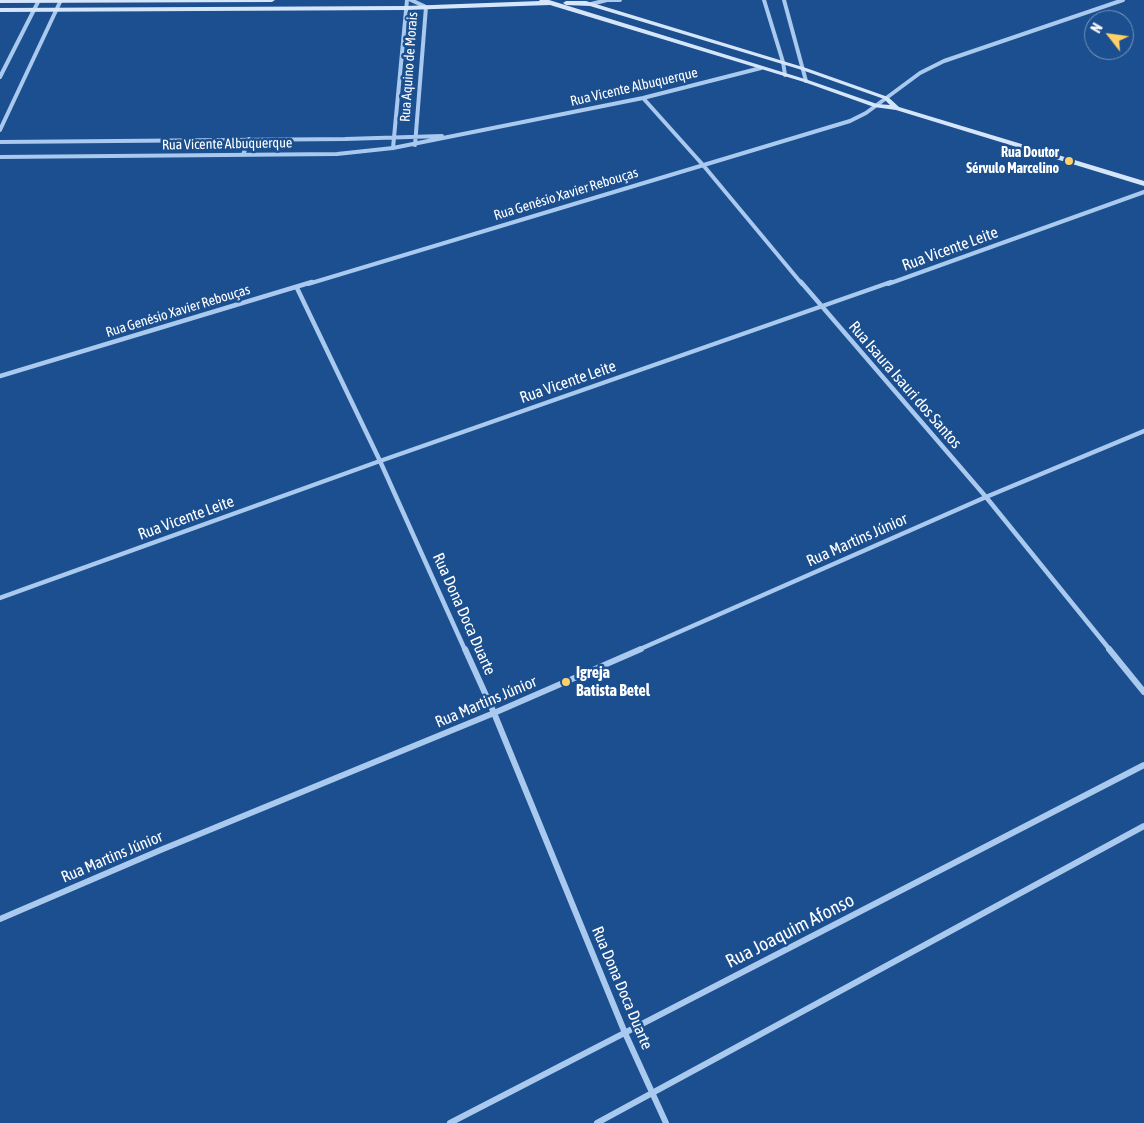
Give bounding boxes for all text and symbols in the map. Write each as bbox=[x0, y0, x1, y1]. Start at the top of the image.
north arrow bbox=[1084, 10, 1134, 60]
street label: Rua Aquino de Morais bbox=[397, 11, 421, 123]
text: N bbox=[1088, 20, 1106, 36]
street label: Rua Vicente Albuquerque bbox=[569, 64, 699, 110]
street label: Rua Vicente Albuquerque bbox=[162, 134, 292, 154]
place label: Rua Doutor Sérvulo Marcelino bbox=[966, 145, 1059, 178]
marker: Rua Doutor Sérvulo Marcelino bbox=[1063, 155, 1075, 167]
street label: Rua Genésio Xavier Rebouças bbox=[492, 164, 640, 224]
street label: Rua Vicente Leite bbox=[899, 223, 1001, 275]
street label: Rua Genésio Xavier Rebouças bbox=[104, 281, 252, 341]
street label: Rua Isaura Isauri dos Santos bbox=[845, 317, 965, 453]
street label: Rua Vicente Leite bbox=[517, 357, 619, 407]
street label: Rua Vicente Leite bbox=[135, 492, 237, 544]
street label: Rua Martins Júnior bbox=[804, 509, 910, 571]
street label: Rua Dona Doca Duarte bbox=[428, 550, 500, 678]
place label: Igreja Batista Betel bbox=[576, 663, 650, 701]
street label: Rua Martins Júnior bbox=[432, 672, 540, 732]
marker: Igreja Batista Betel bbox=[560, 676, 572, 688]
street label: Rua Martins Júnior bbox=[58, 827, 166, 887]
street label: Rua Joaquim Afonso bbox=[722, 889, 858, 973]
street label: Rua Dona Doca Duarte bbox=[587, 924, 657, 1052]

